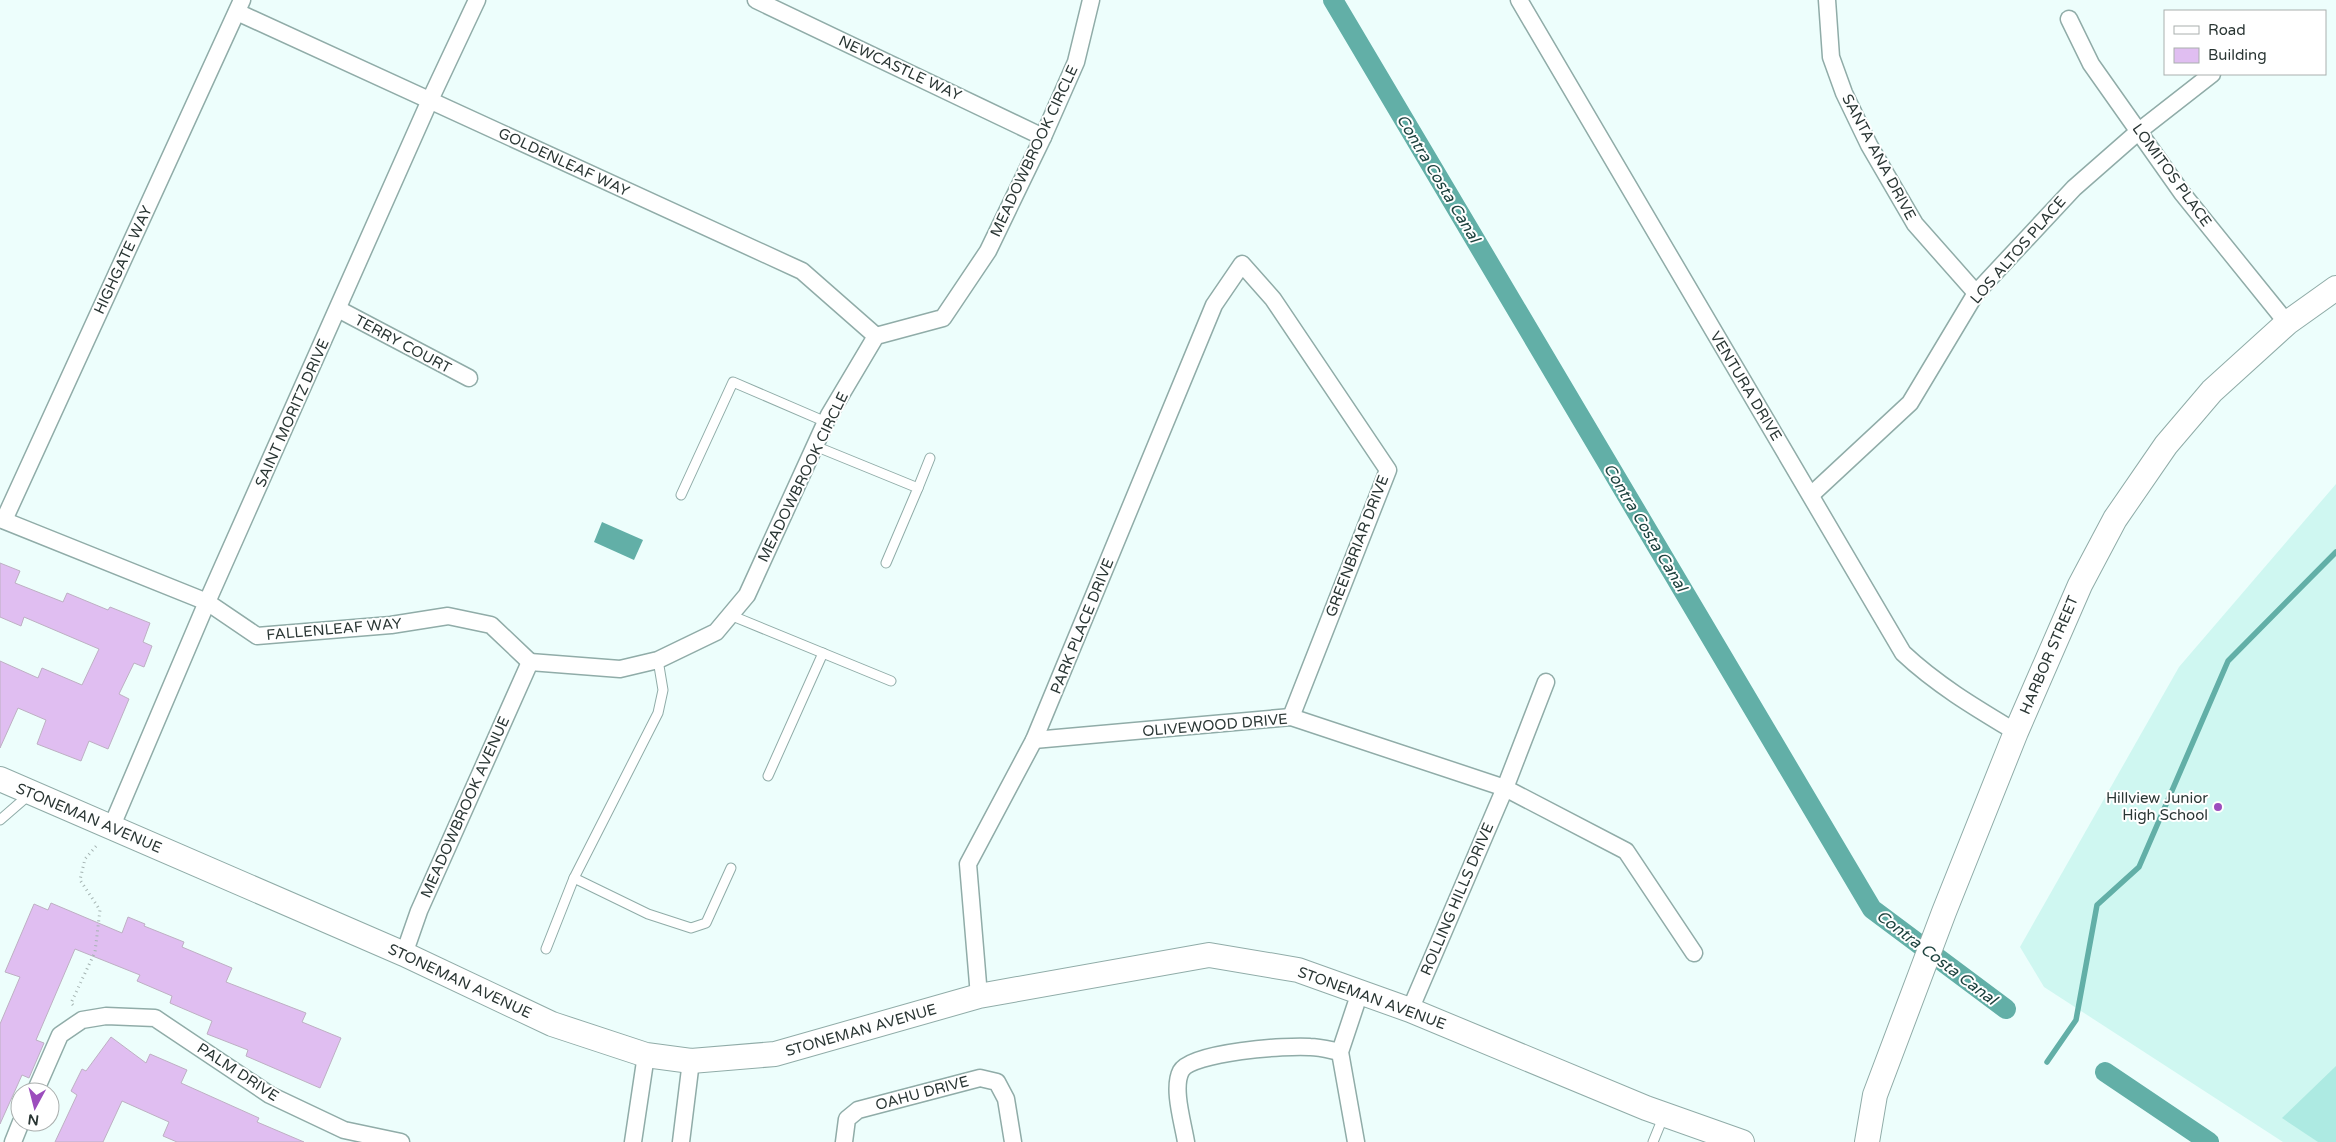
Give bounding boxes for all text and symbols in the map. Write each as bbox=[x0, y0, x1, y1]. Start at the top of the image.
legend bbox=[2164, 10, 2326, 75]
text: Road bbox=[2208, 21, 2246, 39]
street label: NEWCASTLE WAY bbox=[836, 32, 965, 105]
text: Building bbox=[2208, 46, 2267, 64]
street label: MEADOWBROOK CIRCLE bbox=[986, 62, 1082, 240]
street label: SANTA ANA DRIVE bbox=[1838, 91, 1920, 223]
water label: Contra Costa Canal bbox=[1392, 111, 1485, 248]
street label: LOMITOS PLACE bbox=[2129, 120, 2215, 230]
street label: GOLDENLEAF WAY bbox=[496, 124, 633, 200]
street label: LOS ALTOS PLACE bbox=[1967, 193, 2069, 307]
street label: HIGHGATE WAY bbox=[90, 203, 156, 317]
street label: TERRY COURT bbox=[352, 311, 454, 377]
street label: VENTURA DRIVE bbox=[1706, 328, 1786, 444]
street label: SAINT MORITZ DRIVE bbox=[251, 336, 333, 490]
street label: MEADOWBROOK CIRCLE bbox=[754, 389, 852, 565]
water label: Contra Costa Canal bbox=[1599, 460, 1692, 597]
street label: GREENBRIAR DRIVE bbox=[1322, 473, 1392, 619]
street label: PARK PLACE DRIVE bbox=[1047, 556, 1117, 696]
street label: HARBOR STREET bbox=[2016, 593, 2082, 717]
street label: FALLENLEAF WAY bbox=[266, 614, 403, 644]
street label: OLIVEWOOD DRIVE bbox=[1142, 710, 1288, 740]
street label: MEADOWBROOK AVENUE bbox=[417, 713, 513, 901]
street label: STONEMAN AVENUE bbox=[14, 779, 164, 857]
place label: Hillview Junior High School bbox=[2106, 789, 2208, 824]
marker: Hillview Junior High School bbox=[2212, 801, 2224, 813]
street label: ROLLING HILLS DRIVE bbox=[1417, 820, 1497, 978]
water label: Contra Costa Canal bbox=[1872, 906, 2002, 1011]
street label: STONEMAN AVENUE bbox=[385, 940, 535, 1022]
street label: STONEMAN AVENUE bbox=[1295, 963, 1449, 1033]
street label: STONEMAN AVENUE bbox=[783, 1000, 939, 1060]
street label: PALM DRIVE bbox=[194, 1039, 282, 1105]
street label: OAHU DRIVE bbox=[873, 1072, 971, 1114]
north arrow bbox=[10, 1082, 60, 1132]
text: N bbox=[27, 1110, 40, 1129]

